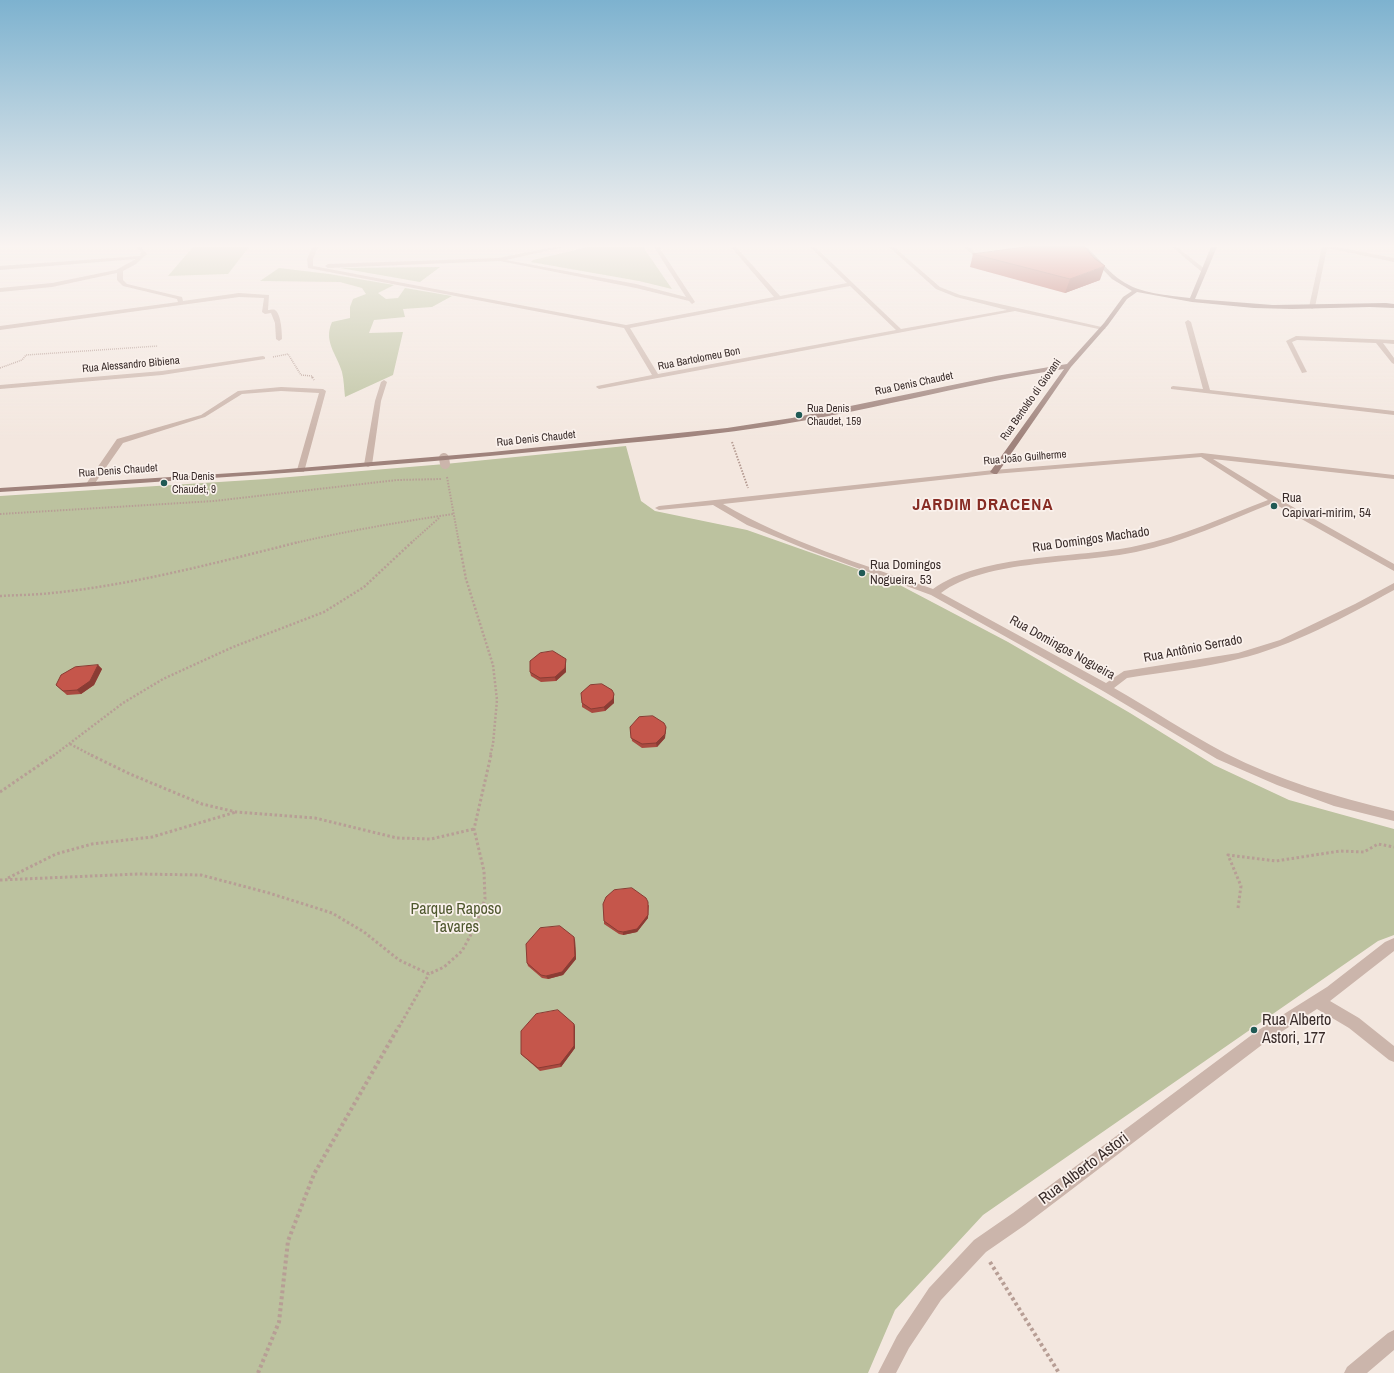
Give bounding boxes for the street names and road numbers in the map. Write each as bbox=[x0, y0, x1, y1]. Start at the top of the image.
street label: Rua Bartolomeu Bon bbox=[657, 345, 741, 373]
street label: Rua Alessandro Bibiena bbox=[82, 354, 180, 376]
street label: Rua Bertoldo di Giovani bbox=[998, 357, 1064, 443]
street label: Rua Denis Chaudet bbox=[874, 369, 954, 399]
street label: Rua Denis Chaudet bbox=[496, 428, 576, 450]
street label: Rua João Guilherme bbox=[983, 448, 1067, 468]
street label: Rua Denis Chaudet bbox=[78, 462, 158, 480]
street label: Rua Domingos Machado bbox=[1032, 524, 1150, 556]
street label: Rua Domingos Nogueira bbox=[1007, 613, 1117, 683]
street label: Rua Antônio Serrado bbox=[1142, 632, 1244, 666]
street label: Rua Alberto Astori bbox=[1035, 1129, 1133, 1209]

